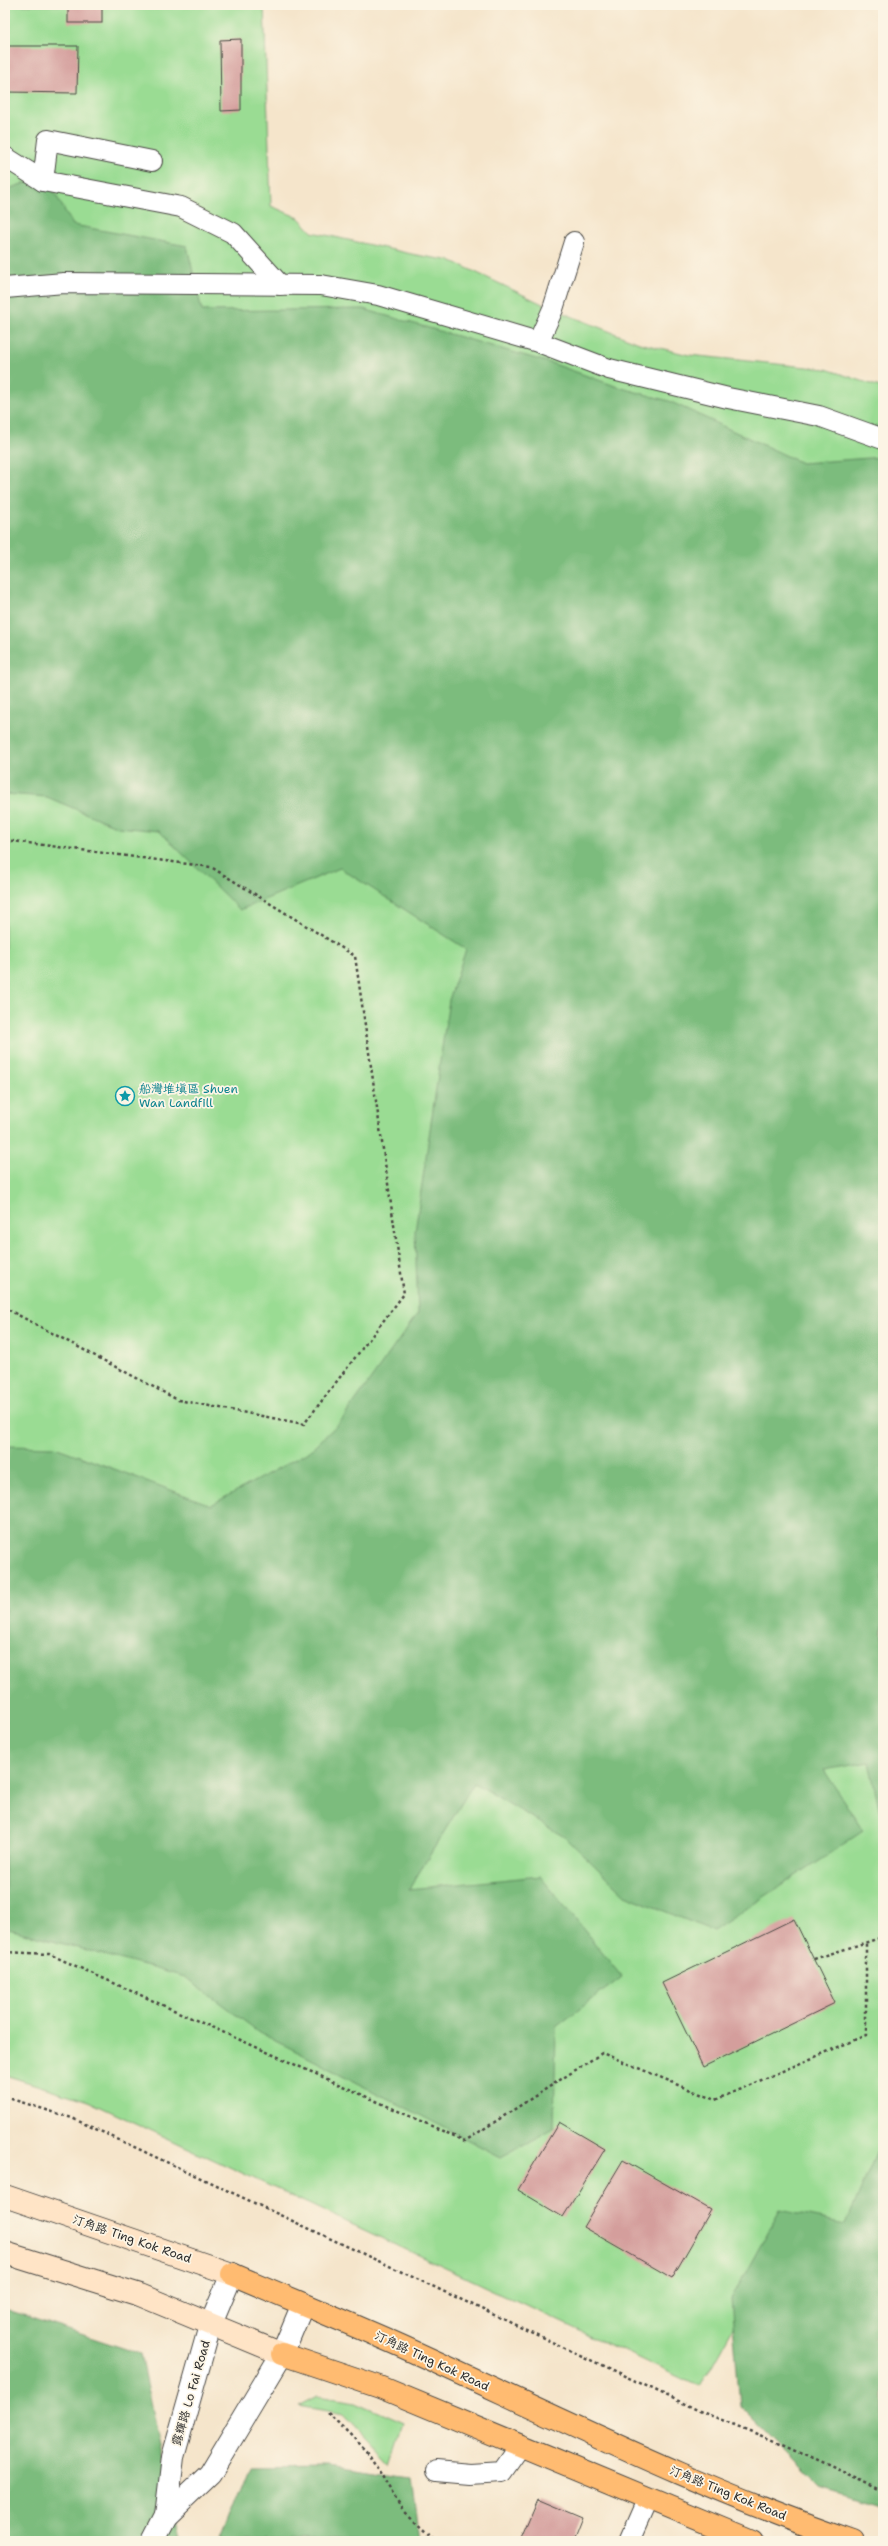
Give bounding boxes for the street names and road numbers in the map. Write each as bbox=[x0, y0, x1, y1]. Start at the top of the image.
street label: 汀角路 Ting Kok Road bbox=[70, 2211, 194, 2267]
street label: 汀角路 Ting Kok Road bbox=[372, 2327, 492, 2395]
street label: 露輝路 Lo Fai Road bbox=[168, 2338, 214, 2448]
street label: 汀角路 Ting Kok Road bbox=[667, 2462, 789, 2524]

